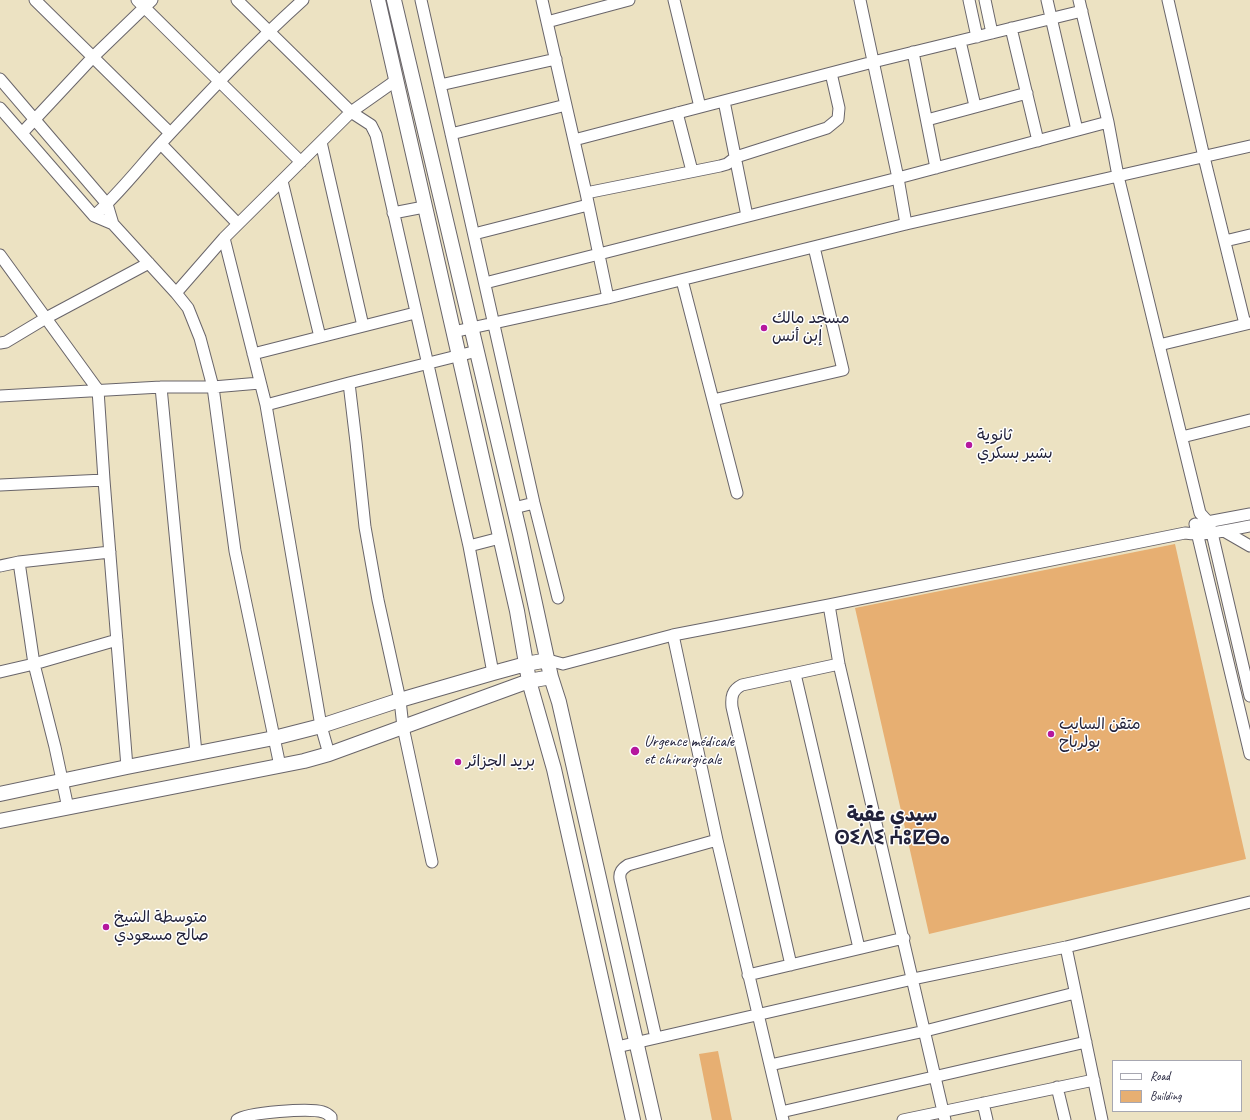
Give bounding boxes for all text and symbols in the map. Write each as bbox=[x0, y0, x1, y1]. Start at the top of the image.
place label: مسجد مالك إبن أنس bbox=[772, 309, 849, 347]
marker: مسجد مالك إبن أنس bbox=[759, 323, 769, 333]
place label: ثانوية بشير بسكري bbox=[977, 426, 1053, 464]
marker: ثانوية بشير بسكري bbox=[964, 440, 974, 450]
place label: متقن السايب بولرباح bbox=[1059, 715, 1141, 753]
marker: متقن السايب بولرباح bbox=[1046, 729, 1056, 739]
place label: Urgence médicale et chirurgicale bbox=[644, 732, 734, 770]
marker: Urgence médicale et chirurgicale bbox=[629, 745, 641, 757]
place label: بريد الجزائر bbox=[466, 752, 535, 772]
marker: بريد الجزائر bbox=[453, 757, 463, 767]
district label: سيدي عقبة ⵙⵉⴷⵉ ⵄⵓⵇⴱⴰ bbox=[834, 804, 950, 851]
place label: متوسطة الشيخ صالح مسعودي bbox=[114, 908, 209, 946]
marker: متوسطة الشيخ صالح مسعودي bbox=[101, 922, 111, 932]
legend bbox=[1112, 1060, 1242, 1112]
text: Road bbox=[1150, 1068, 1170, 1084]
text: Building bbox=[1150, 1088, 1182, 1104]

